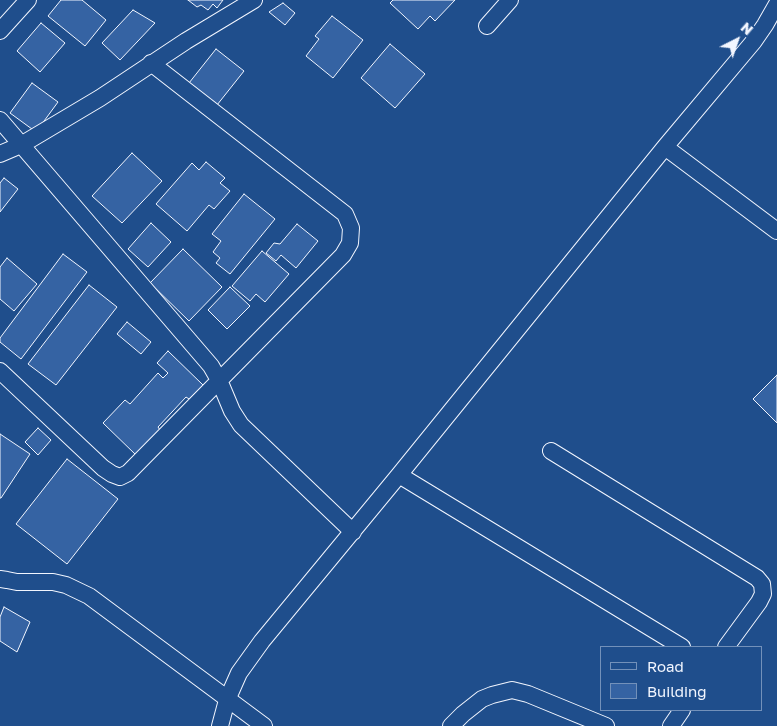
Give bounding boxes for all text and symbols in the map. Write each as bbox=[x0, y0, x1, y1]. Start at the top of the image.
north arrow bbox=[712, 15, 762, 65]
text: N bbox=[738, 18, 757, 38]
legend bbox=[600, 646, 762, 711]
text: Road bbox=[647, 657, 684, 675]
text: Building bbox=[647, 682, 707, 700]

